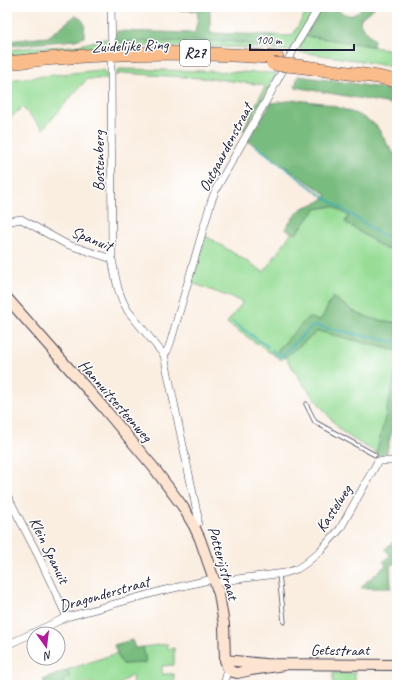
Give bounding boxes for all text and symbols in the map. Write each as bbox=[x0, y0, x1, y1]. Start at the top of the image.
scale bar bbox=[250, 26, 354, 52]
text: 100 m bbox=[256, 32, 283, 48]
street label: Zuidelijke Ring bbox=[91, 35, 170, 57]
road number: R27 bbox=[180, 40, 210, 66]
street label: Outgaardenstraat bbox=[194, 98, 259, 195]
street label: Bostenberg bbox=[89, 129, 109, 191]
street label: Spanuit bbox=[68, 222, 117, 257]
street label: Hannuitsesteenweg bbox=[74, 355, 157, 447]
street label: Kastelweg bbox=[311, 480, 357, 536]
street label: Klein Spanuit bbox=[24, 514, 75, 589]
street label: Potterijstraat bbox=[203, 524, 244, 604]
street label: Dragonderstraat bbox=[57, 571, 154, 616]
north arrow bbox=[26, 626, 66, 666]
street label: Getestraat bbox=[311, 640, 371, 660]
text: N bbox=[41, 648, 53, 664]

